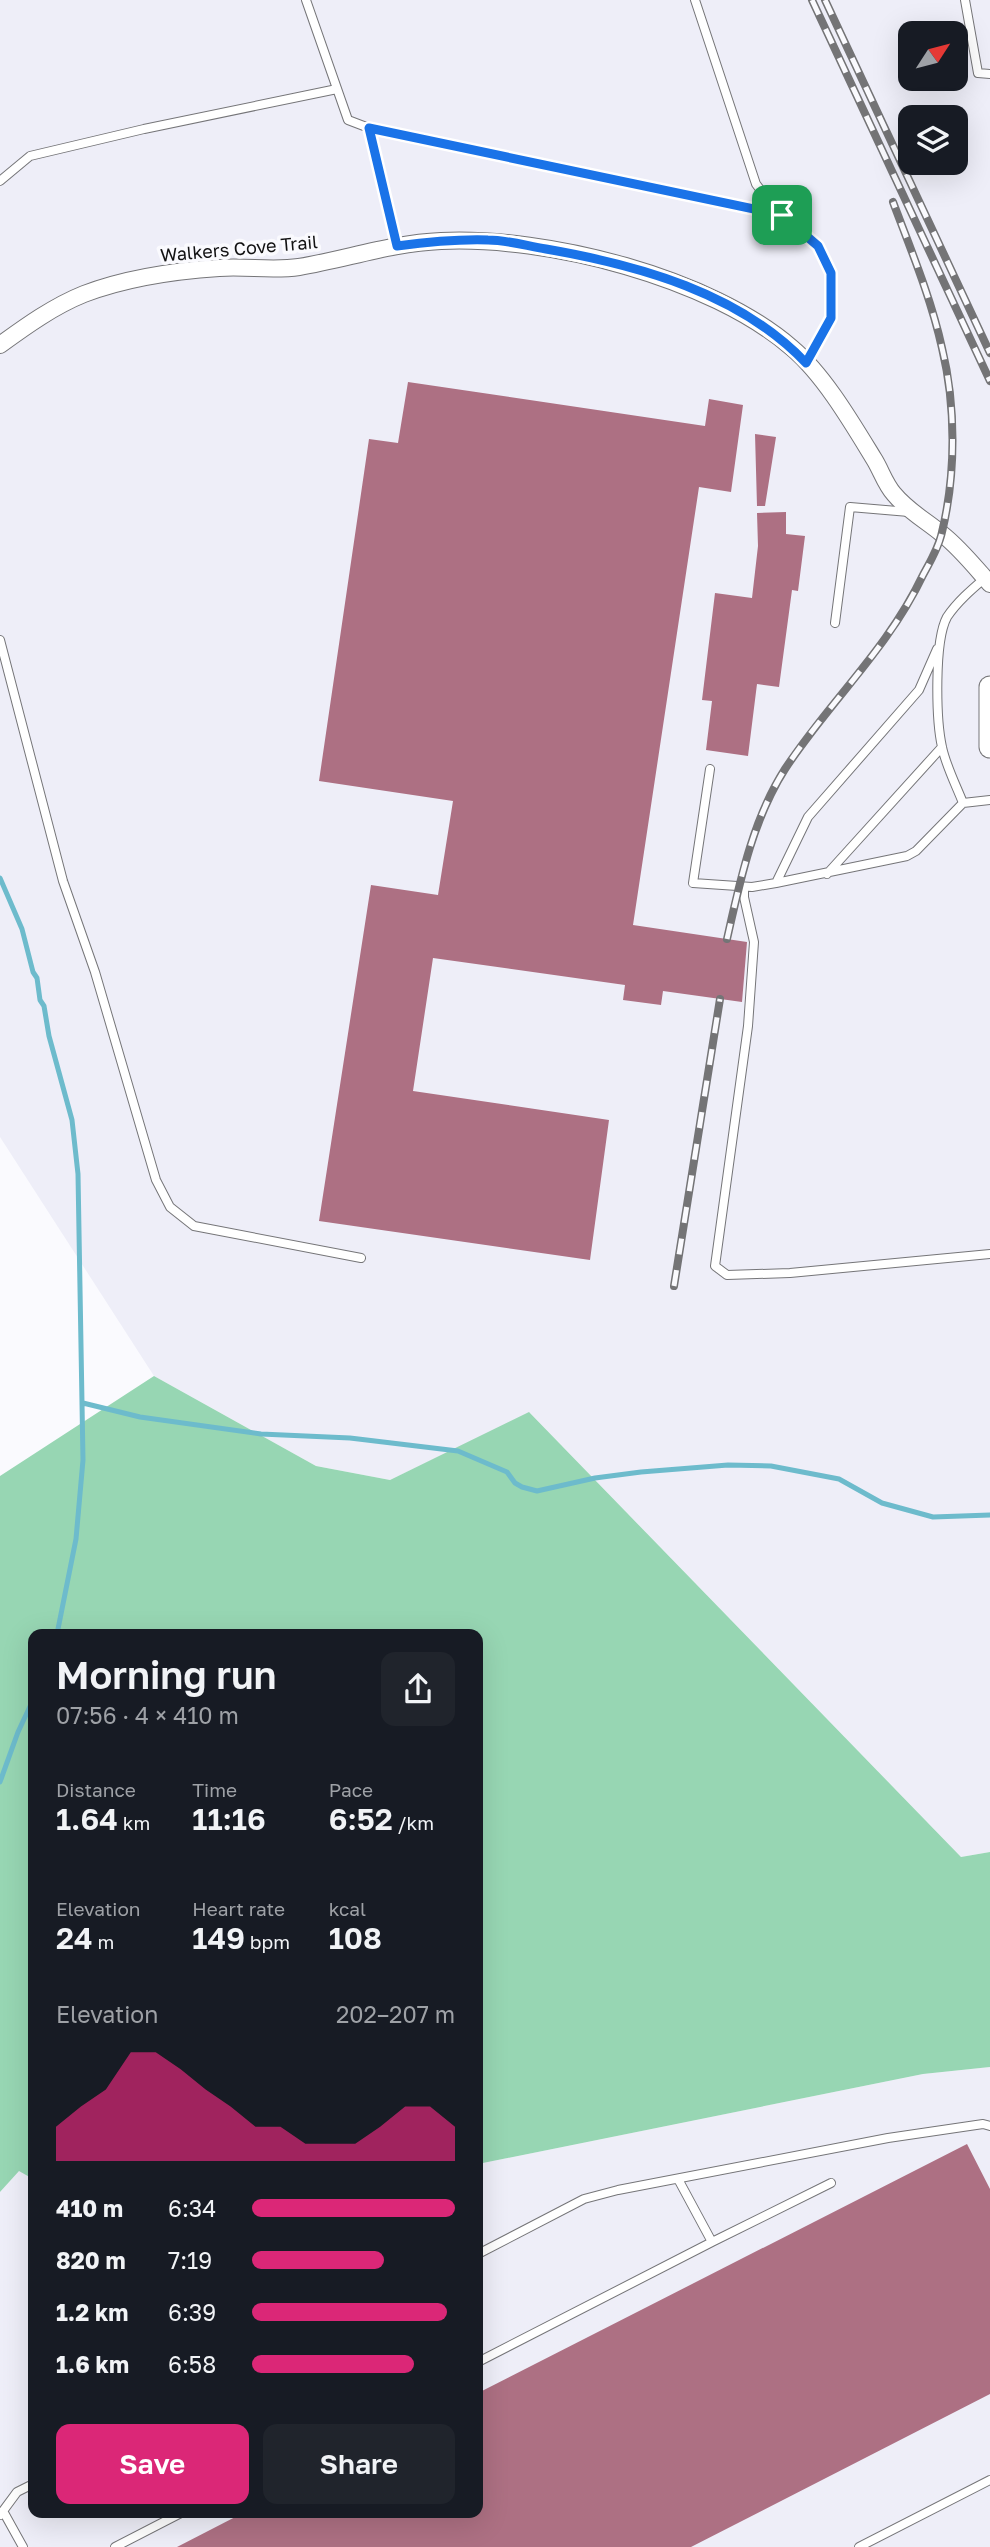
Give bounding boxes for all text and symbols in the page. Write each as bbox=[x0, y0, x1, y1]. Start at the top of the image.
north arrow bbox=[898, 21, 968, 91]
map controls bbox=[898, 21, 968, 175]
button: layers bbox=[898, 105, 968, 175]
pin bbox=[752, 185, 812, 245]
icon: arrive bbox=[763, 196, 801, 234]
street label: Walkers Cove Trail bbox=[159, 230, 319, 266]
text: Morning run bbox=[56, 1652, 277, 1697]
button: share bbox=[381, 1652, 455, 1726]
text: 07:56 · 4 × 410 m bbox=[56, 1701, 239, 1729]
text: Distance bbox=[56, 1778, 136, 1801]
text: Time bbox=[192, 1778, 237, 1801]
text: Pace bbox=[329, 1778, 373, 1801]
text: 1.64 bbox=[56, 1801, 118, 1837]
text: 11:16 bbox=[192, 1801, 266, 1837]
text: 6:52 bbox=[329, 1801, 393, 1837]
text: km bbox=[118, 1811, 150, 1834]
text: /km bbox=[393, 1811, 434, 1834]
text: Elevation bbox=[56, 1897, 141, 1920]
text: Heart rate bbox=[192, 1897, 285, 1920]
text: kcal bbox=[329, 1897, 366, 1920]
text: 24 bbox=[56, 1920, 93, 1956]
text: 149 bbox=[192, 1920, 245, 1956]
text: 108 bbox=[329, 1920, 382, 1956]
text: m bbox=[93, 1930, 114, 1953]
text: bpm bbox=[245, 1930, 290, 1953]
text: Elevation bbox=[56, 2000, 158, 2028]
text: 202–207 m bbox=[336, 2000, 455, 2028]
text: 410 m bbox=[56, 2194, 123, 2222]
text: 6:34 bbox=[168, 2194, 216, 2222]
text: 820 m bbox=[56, 2246, 126, 2274]
text: 7:19 bbox=[168, 2246, 212, 2274]
text: 1.2 km bbox=[56, 2298, 128, 2326]
text: 6:39 bbox=[168, 2298, 216, 2326]
text: 1.6 km bbox=[56, 2350, 129, 2378]
text: 6:58 bbox=[168, 2350, 216, 2378]
button: Save bbox=[56, 2424, 249, 2504]
button: Share bbox=[263, 2424, 455, 2504]

